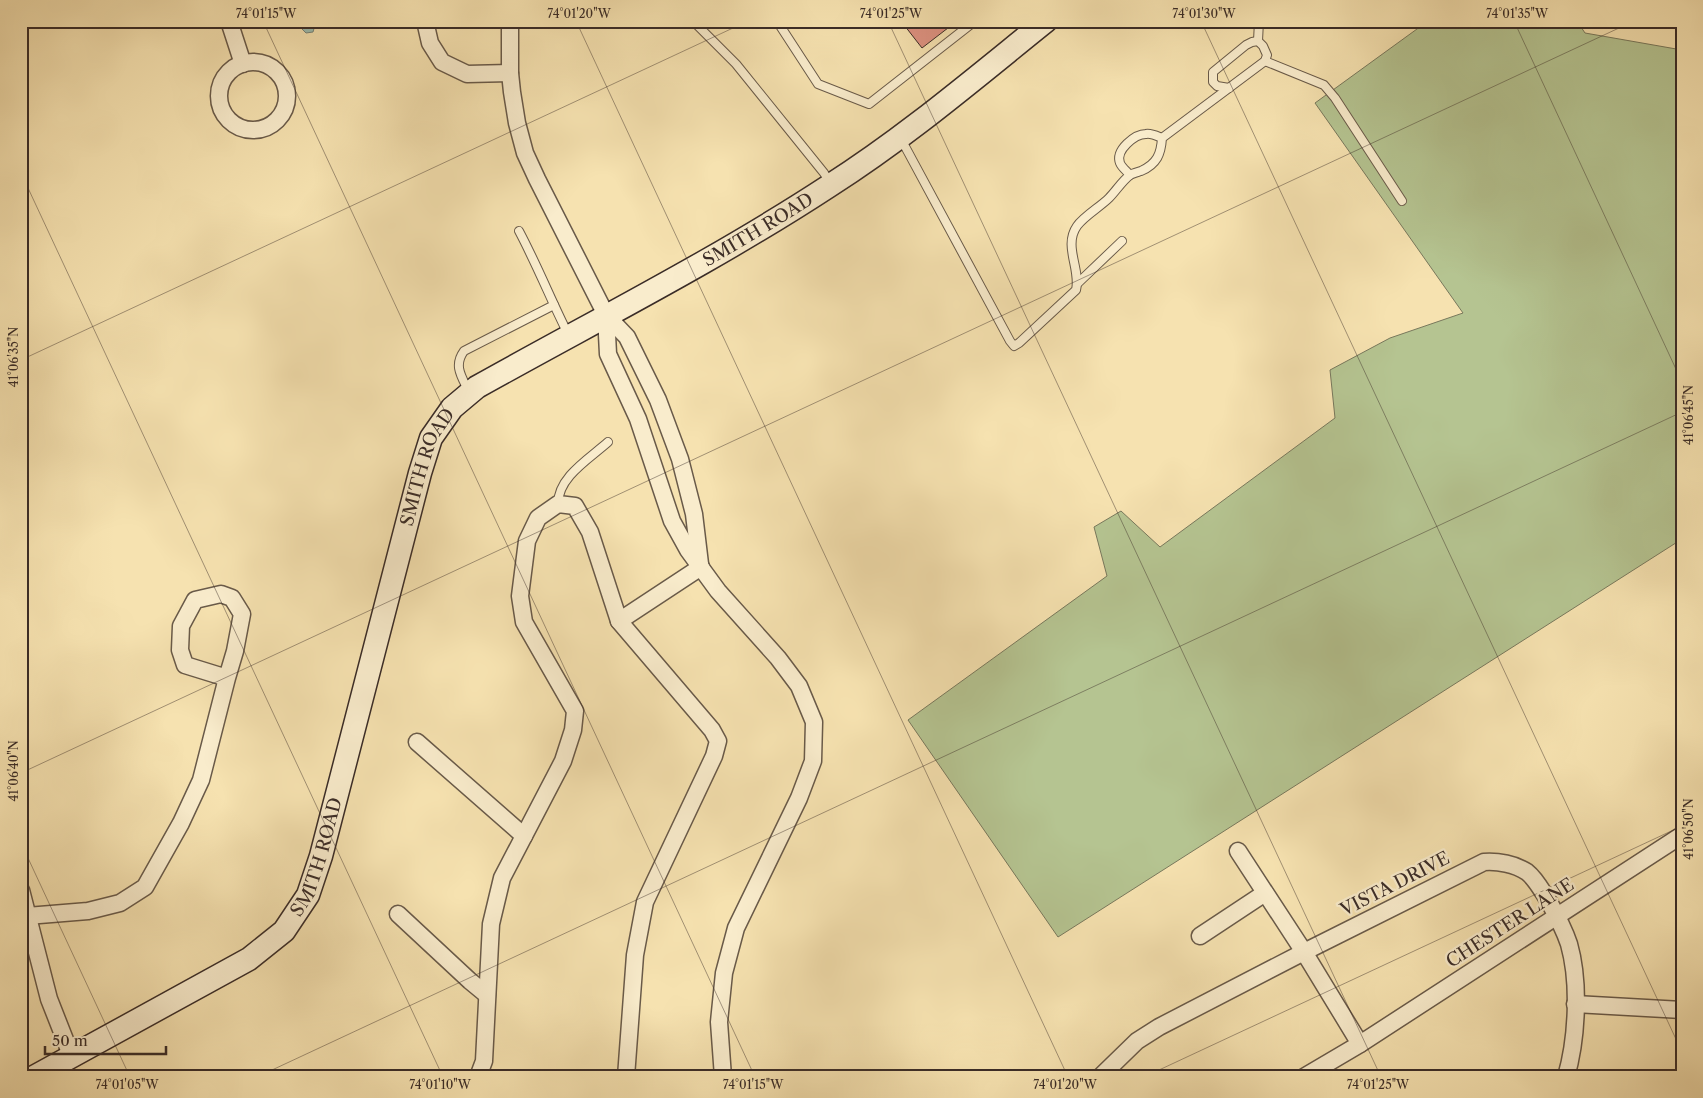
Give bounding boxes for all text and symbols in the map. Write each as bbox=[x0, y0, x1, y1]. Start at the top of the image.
text: 74°01'15"W bbox=[236, 6, 297, 21]
text: 74°01'20"W bbox=[547, 6, 612, 21]
text: 74°01'25"W bbox=[860, 6, 923, 21]
text: 74°01'30"W bbox=[1172, 6, 1236, 21]
text: 74°01'35"W bbox=[1486, 6, 1549, 21]
street label: SMITH ROAD bbox=[699, 188, 817, 271]
text: 41°06'35"N bbox=[6, 327, 21, 387]
text: 41°06'45"N bbox=[1681, 385, 1696, 445]
street label: SMITH ROAD bbox=[396, 404, 459, 528]
text: 41°06'40"N bbox=[6, 740, 21, 802]
street label: SMITH ROAD bbox=[286, 795, 347, 921]
text: 41°06'50"N bbox=[1681, 798, 1696, 860]
street label: VISTA DRIVE bbox=[1336, 847, 1453, 921]
street label: CHESTER LANE bbox=[1442, 873, 1578, 973]
scale bar bbox=[45, 1023, 166, 1055]
text: 50 m bbox=[52, 1031, 88, 1050]
text: 74°01'05"W bbox=[95, 1077, 159, 1092]
text: 74°01'10"W bbox=[409, 1077, 472, 1092]
text: 74°01'15"W bbox=[723, 1077, 784, 1092]
text: 74°01'20"W bbox=[1033, 1077, 1098, 1092]
text: 74°01'25"W bbox=[1347, 1077, 1410, 1092]

